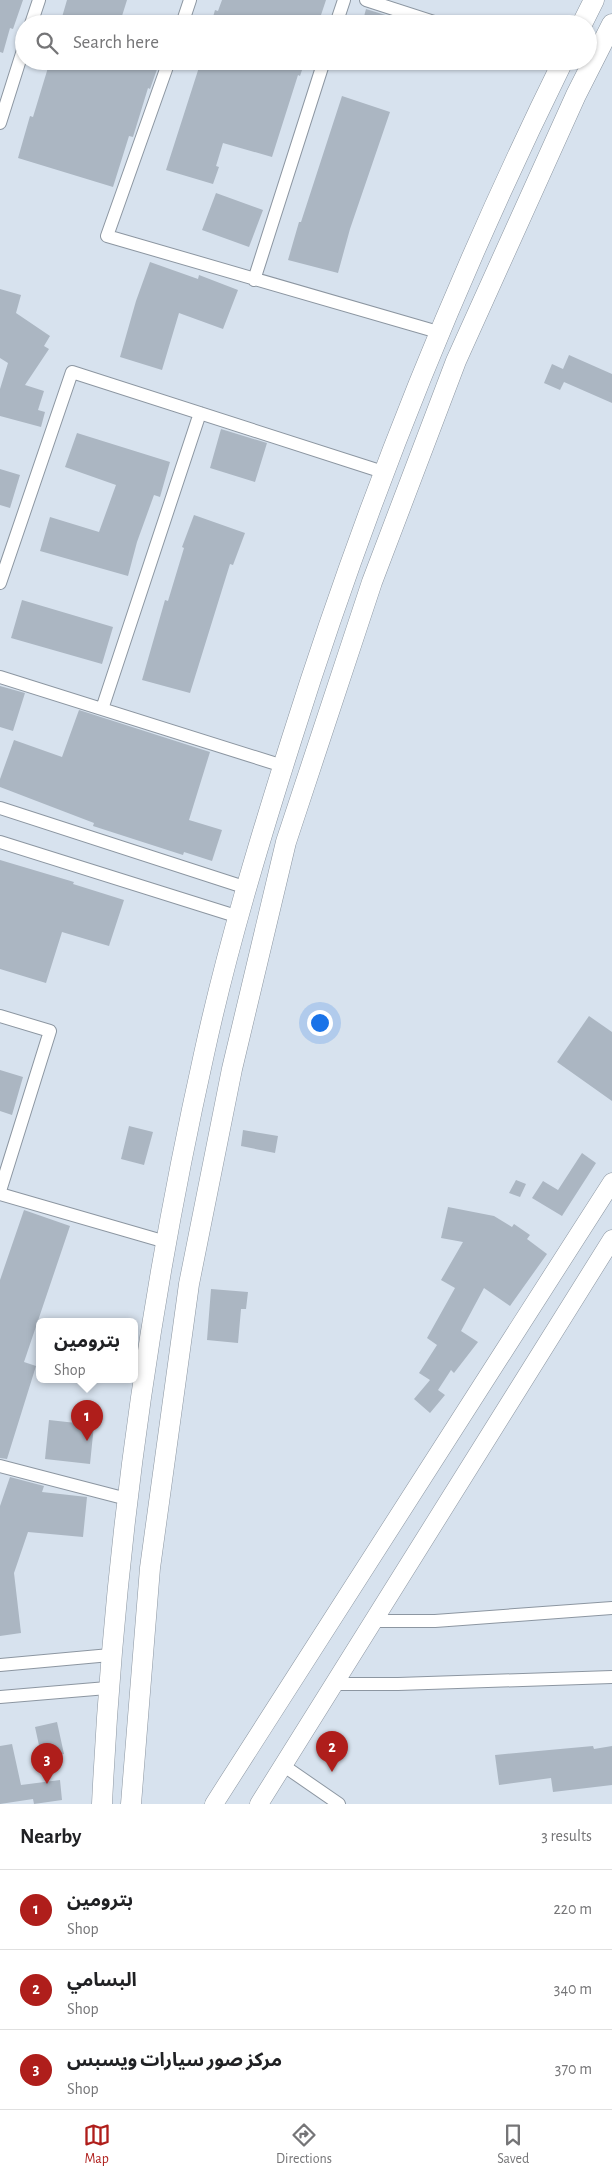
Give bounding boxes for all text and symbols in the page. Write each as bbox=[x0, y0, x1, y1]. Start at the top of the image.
search box bbox=[15, 15, 597, 70]
icon: search bbox=[33, 29, 61, 57]
text: Search here bbox=[73, 33, 159, 52]
your location bbox=[307, 1010, 333, 1036]
popup bbox=[36, 1318, 138, 1383]
text: بترومين bbox=[54, 1332, 120, 1351]
text: Shop bbox=[54, 1362, 86, 1378]
pin: 1 bbox=[71, 1400, 103, 1441]
pin: 2 bbox=[316, 1731, 348, 1772]
pin: 3 bbox=[31, 1743, 63, 1784]
text: Nearby bbox=[20, 1826, 81, 1847]
text: 3 results bbox=[541, 1828, 592, 1844]
text: بترومين bbox=[67, 1891, 133, 1910]
text: 1 bbox=[33, 1901, 39, 1917]
text: 220 m bbox=[554, 1901, 592, 1917]
text: Shop bbox=[67, 1921, 99, 1937]
text: البسامي bbox=[67, 1971, 137, 1990]
text: 2 bbox=[32, 1981, 40, 1997]
text: 340 m bbox=[554, 1981, 592, 1997]
text: Shop bbox=[67, 2001, 99, 2017]
text: مركز صور سيارات ويسبس bbox=[67, 2051, 282, 2070]
text: 3 bbox=[33, 2061, 39, 2077]
text: 370 m bbox=[555, 2061, 592, 2077]
text: Shop bbox=[67, 2081, 99, 2097]
tab: Map bbox=[83, 2121, 111, 2168]
tab: Directions bbox=[276, 2121, 332, 2168]
tab: Saved bbox=[497, 2121, 529, 2168]

